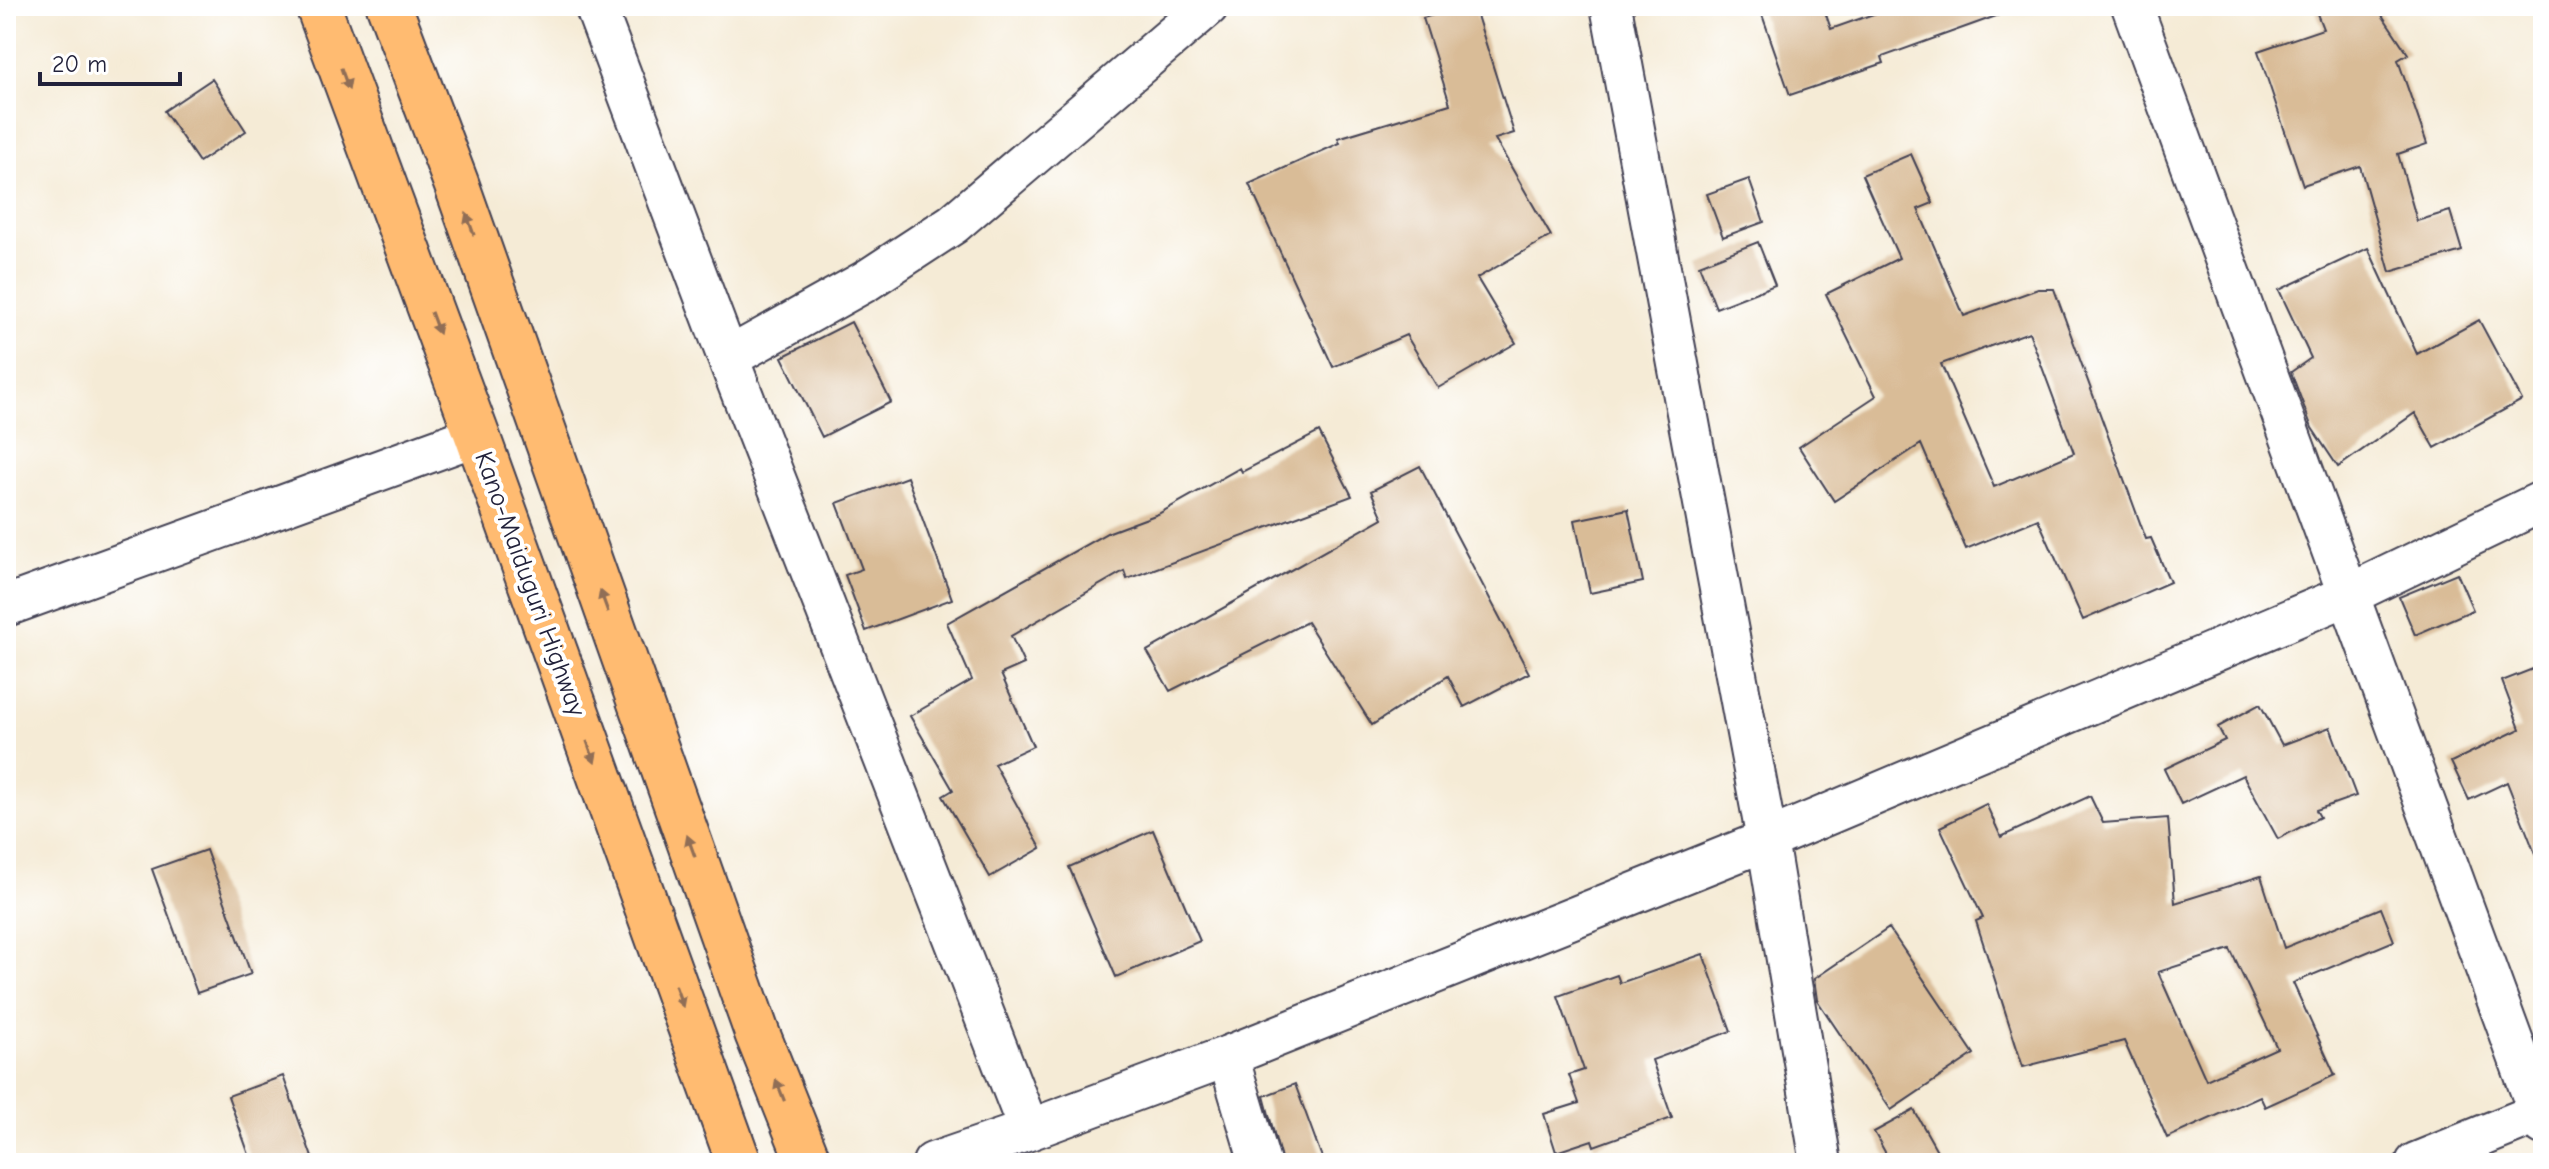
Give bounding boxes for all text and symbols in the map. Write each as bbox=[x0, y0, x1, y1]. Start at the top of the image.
scale bar bbox=[40, 36, 180, 86]
text: 20 m bbox=[52, 50, 107, 78]
one-way arrow bbox=[339, 67, 351, 91]
one-way arrow bbox=[464, 212, 476, 236]
one-way arrow bbox=[429, 311, 442, 335]
street label: Kano-Maiduguri Highway bbox=[468, 448, 592, 721]
one-way arrow bbox=[598, 589, 610, 613]
one-way arrow bbox=[585, 740, 597, 764]
one-way arrow bbox=[685, 834, 697, 858]
one-way arrow bbox=[673, 984, 685, 1008]
one-way arrow bbox=[773, 1078, 786, 1102]

